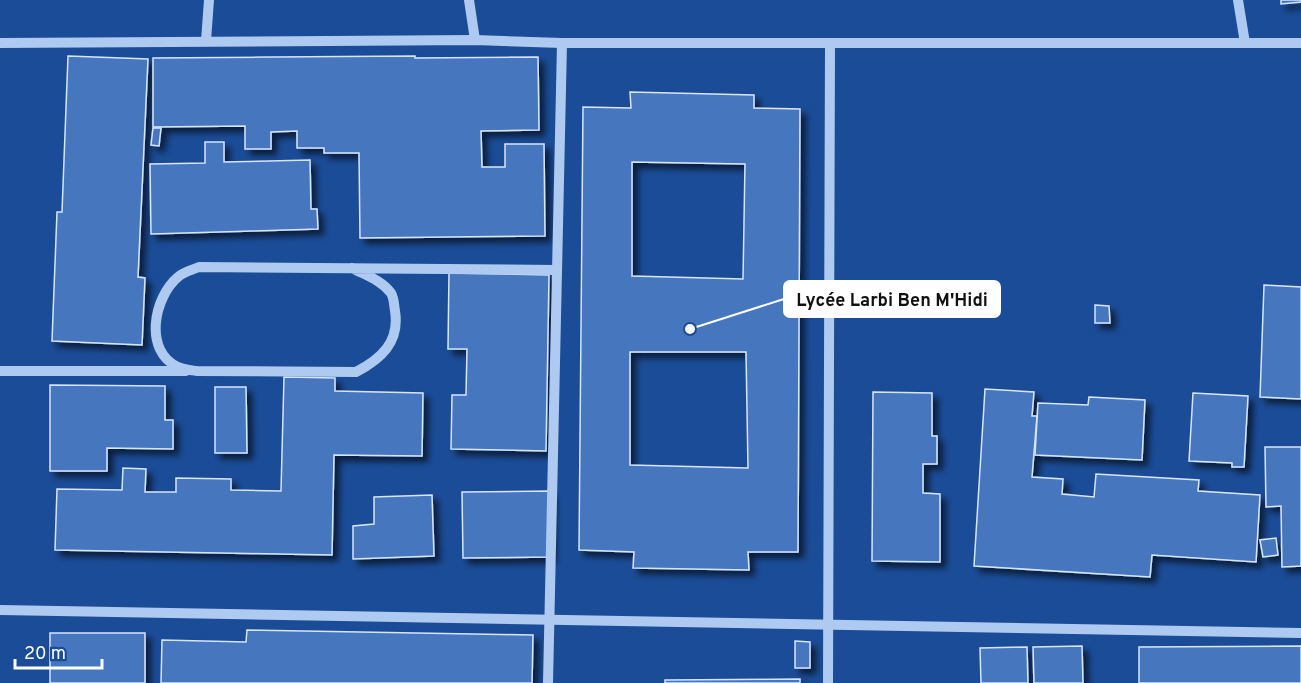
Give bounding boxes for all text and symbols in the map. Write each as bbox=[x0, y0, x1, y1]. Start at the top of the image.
callout: Lycée Larbi Ben M'Hidi bbox=[784, 281, 1000, 317]
text: Lycée Larbi Ben M'Hidi bbox=[796, 290, 988, 313]
scale bar bbox=[15, 632, 102, 670]
text: 20 m bbox=[24, 643, 66, 666]

